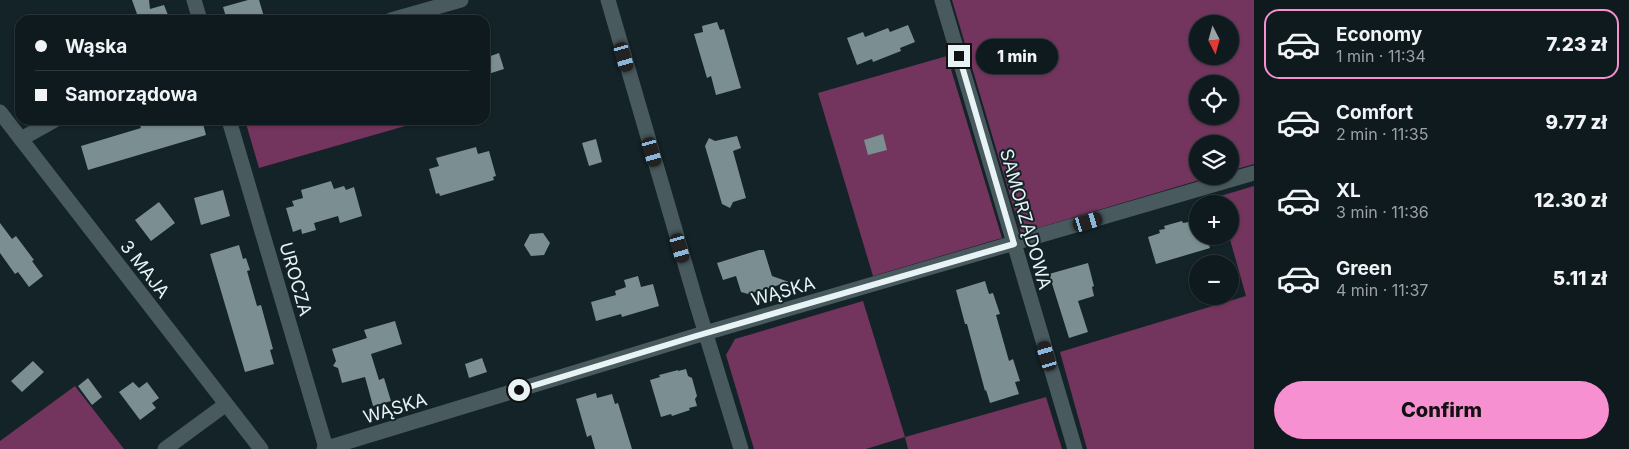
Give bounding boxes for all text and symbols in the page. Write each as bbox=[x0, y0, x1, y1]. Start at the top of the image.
north arrow bbox=[1189, 15, 1239, 65]
map controls bbox=[1189, 15, 1239, 305]
icon: car bbox=[1276, 22, 1321, 67]
text: Economy bbox=[1336, 23, 1422, 46]
text: 7.23 zł bbox=[1546, 33, 1607, 56]
text: Wąska bbox=[65, 35, 127, 58]
callout: 1 min bbox=[976, 38, 1059, 74]
car bbox=[612, 41, 635, 73]
route end bbox=[948, 45, 970, 67]
text: 1 min bbox=[997, 46, 1037, 66]
text: 1 min · 11:34 bbox=[1336, 46, 1426, 66]
button: locate bbox=[1189, 75, 1239, 125]
text: Samorządowa bbox=[65, 83, 198, 106]
icon: car bbox=[1276, 100, 1321, 145]
text: Comfort bbox=[1336, 101, 1413, 124]
text: 9.77 zł bbox=[1546, 111, 1607, 134]
text: 2 min · 11:35 bbox=[1336, 124, 1428, 144]
button: layers bbox=[1189, 135, 1239, 185]
car bbox=[640, 136, 663, 168]
street label: SAMORZĄDOWA bbox=[996, 146, 1056, 292]
icon: car bbox=[1276, 178, 1321, 223]
text: XL bbox=[1336, 179, 1361, 202]
text: 12.30 zł bbox=[1534, 189, 1607, 212]
button: + bbox=[1189, 195, 1239, 245]
text: 3 min · 11:36 bbox=[1336, 202, 1429, 222]
car bbox=[1071, 210, 1104, 234]
car bbox=[668, 232, 691, 264]
street label: 3 MAJA bbox=[116, 236, 174, 302]
street label: UROCZA bbox=[275, 240, 317, 318]
button: − bbox=[1189, 255, 1239, 305]
icon: car bbox=[1276, 256, 1321, 301]
text: Green bbox=[1336, 257, 1392, 280]
text: 5.11 zł bbox=[1553, 267, 1607, 290]
street label: WĄSKA bbox=[749, 272, 817, 310]
text: 4 min · 11:37 bbox=[1336, 280, 1428, 300]
car bbox=[1035, 339, 1058, 373]
route start bbox=[508, 379, 530, 401]
button: Confirm bbox=[1274, 381, 1609, 439]
street label: WĄSKA bbox=[361, 388, 429, 428]

